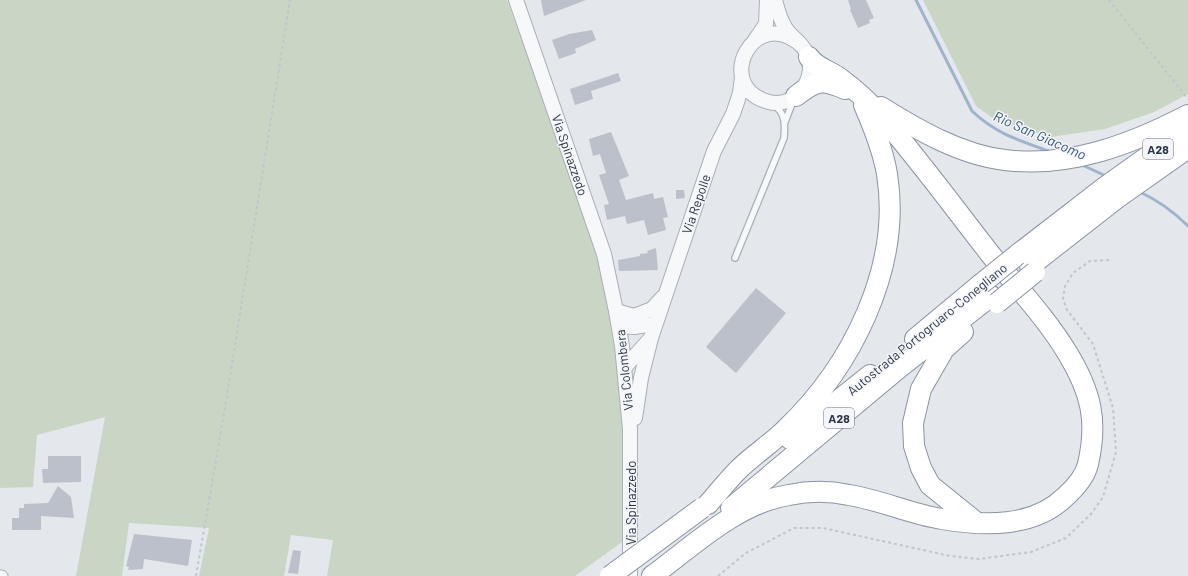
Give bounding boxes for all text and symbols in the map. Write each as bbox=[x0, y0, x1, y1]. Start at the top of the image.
water label: Rio San Giacomo bbox=[991, 107, 1089, 163]
street label: Via Spinazzedo bbox=[549, 112, 591, 198]
road number: A28 bbox=[1143, 139, 1173, 159]
street label: Via Repolle bbox=[678, 172, 714, 236]
street label: Autostrada Portogruaro-Conegliano bbox=[844, 259, 1010, 399]
street label: Via Colombera bbox=[612, 329, 636, 411]
road number: A28 bbox=[824, 408, 854, 428]
street label: Via Spinazzedo bbox=[623, 461, 639, 545]

